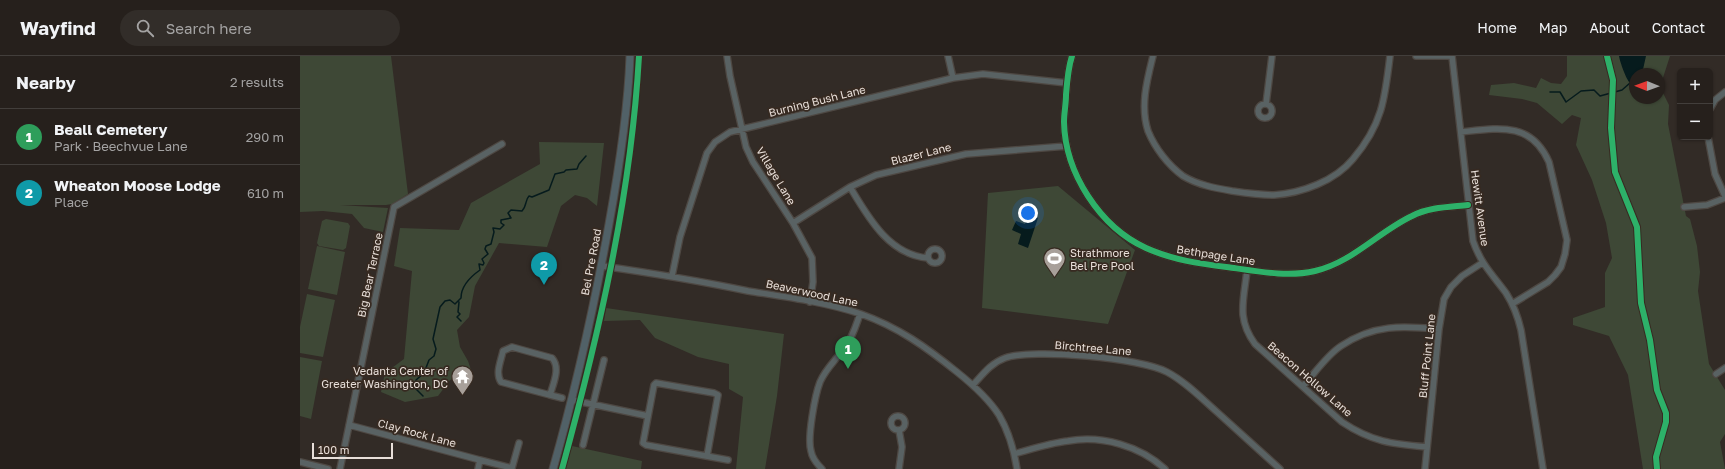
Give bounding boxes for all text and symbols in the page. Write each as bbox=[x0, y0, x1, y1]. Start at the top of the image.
search box bbox=[120, 10, 400, 46]
text: Wayfind bbox=[20, 16, 96, 39]
icon: search bbox=[134, 17, 156, 39]
text: Search here bbox=[166, 19, 252, 37]
text: Home bbox=[1477, 19, 1517, 36]
text: Map bbox=[1539, 19, 1567, 36]
text: About bbox=[1589, 19, 1630, 36]
text: Contact bbox=[1652, 19, 1705, 36]
north arrow bbox=[1629, 68, 1665, 104]
map controls bbox=[1677, 68, 1713, 140]
button: + bbox=[1677, 68, 1713, 104]
text: Nearby bbox=[16, 72, 76, 93]
text: 2 results bbox=[230, 74, 284, 90]
street label: Burning Bush Lane bbox=[767, 82, 867, 119]
button: − bbox=[1677, 104, 1713, 140]
text: Beall Cemetery bbox=[54, 120, 167, 138]
text: 1 bbox=[26, 129, 32, 145]
text: 290 m bbox=[246, 129, 284, 145]
text: Park · Beechvue Lane bbox=[54, 138, 188, 154]
street label: Blazer Lane bbox=[889, 140, 952, 167]
street label: Village Lane bbox=[754, 144, 799, 207]
street label: Hewitt Avenue bbox=[1469, 169, 1492, 247]
text: Wheaton Moose Lodge bbox=[54, 176, 221, 194]
text: 2 bbox=[25, 185, 33, 201]
text: 610 m bbox=[247, 185, 284, 201]
text: Place bbox=[54, 194, 89, 210]
your location bbox=[1018, 203, 1038, 223]
street label: Bel Pre Road bbox=[578, 228, 603, 296]
street label: Big Bear Terrace bbox=[354, 231, 385, 318]
street label: Bethpage Lane bbox=[1176, 242, 1256, 267]
sports icon: Strathmore Bel Pre Pool bbox=[1041, 246, 1067, 279]
place label: Strathmore Bel Pre Pool bbox=[1070, 246, 1135, 272]
pin: 2 bbox=[531, 252, 557, 285]
street label: Beaverwood Lane bbox=[765, 276, 859, 309]
street label: Bluff Point Lane bbox=[1416, 313, 1437, 399]
pin: 1 bbox=[835, 336, 861, 369]
street label: Birchtree Lane bbox=[1054, 338, 1132, 357]
street label: Beacon Hollow Lane bbox=[1265, 338, 1355, 419]
place label: Vedanta Center of Greater Washington, DC bbox=[321, 364, 448, 390]
temple icon: Vedanta Center of Greater Washington, DC bbox=[450, 364, 476, 397]
street label: Clay Rock Lane bbox=[377, 416, 458, 449]
scale bar bbox=[312, 441, 393, 460]
text: 100 m bbox=[318, 443, 349, 456]

